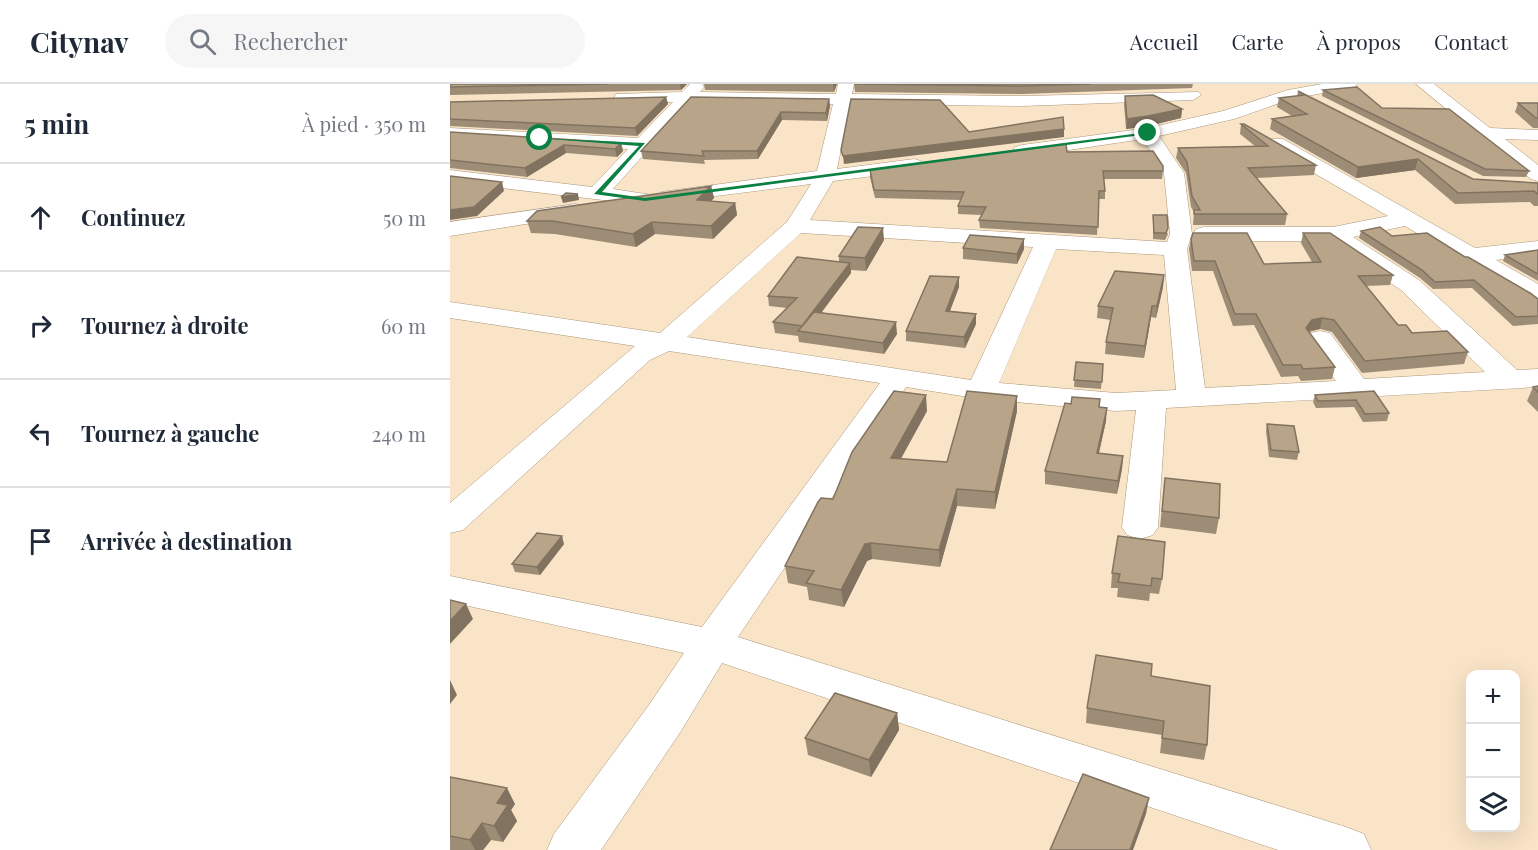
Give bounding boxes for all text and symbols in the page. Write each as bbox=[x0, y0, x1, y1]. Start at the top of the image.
search box bbox=[165, 14, 585, 68]
text: Citynav bbox=[30, 23, 129, 60]
icon: search bbox=[186, 25, 219, 58]
text: Rechercher bbox=[234, 26, 348, 56]
text: Accueil bbox=[1130, 27, 1198, 55]
text: Carte bbox=[1231, 27, 1284, 55]
text: À propos bbox=[1317, 27, 1401, 55]
text: Contact bbox=[1434, 27, 1508, 55]
text: 5 min bbox=[24, 106, 89, 141]
text: À pied · 350 m bbox=[302, 110, 426, 137]
route end bbox=[1134, 119, 1160, 145]
route start bbox=[526, 124, 552, 150]
icon: ahead bbox=[24, 201, 57, 234]
text: Continuez bbox=[81, 202, 185, 232]
text: 50 m bbox=[383, 204, 426, 231]
icon: right bbox=[24, 309, 57, 342]
text: Tournez à droite bbox=[81, 310, 249, 340]
text: 60 m bbox=[381, 312, 426, 339]
icon: left bbox=[24, 417, 57, 450]
text: Tournez à gauche bbox=[81, 418, 259, 448]
text: 240 m bbox=[372, 420, 426, 447]
icon: arrive bbox=[24, 525, 57, 558]
text: Arrivée à destination bbox=[81, 526, 292, 556]
map controls bbox=[1466, 670, 1520, 832]
button: + bbox=[1466, 670, 1520, 724]
button: − bbox=[1466, 724, 1520, 778]
button: layers bbox=[1466, 778, 1520, 832]

